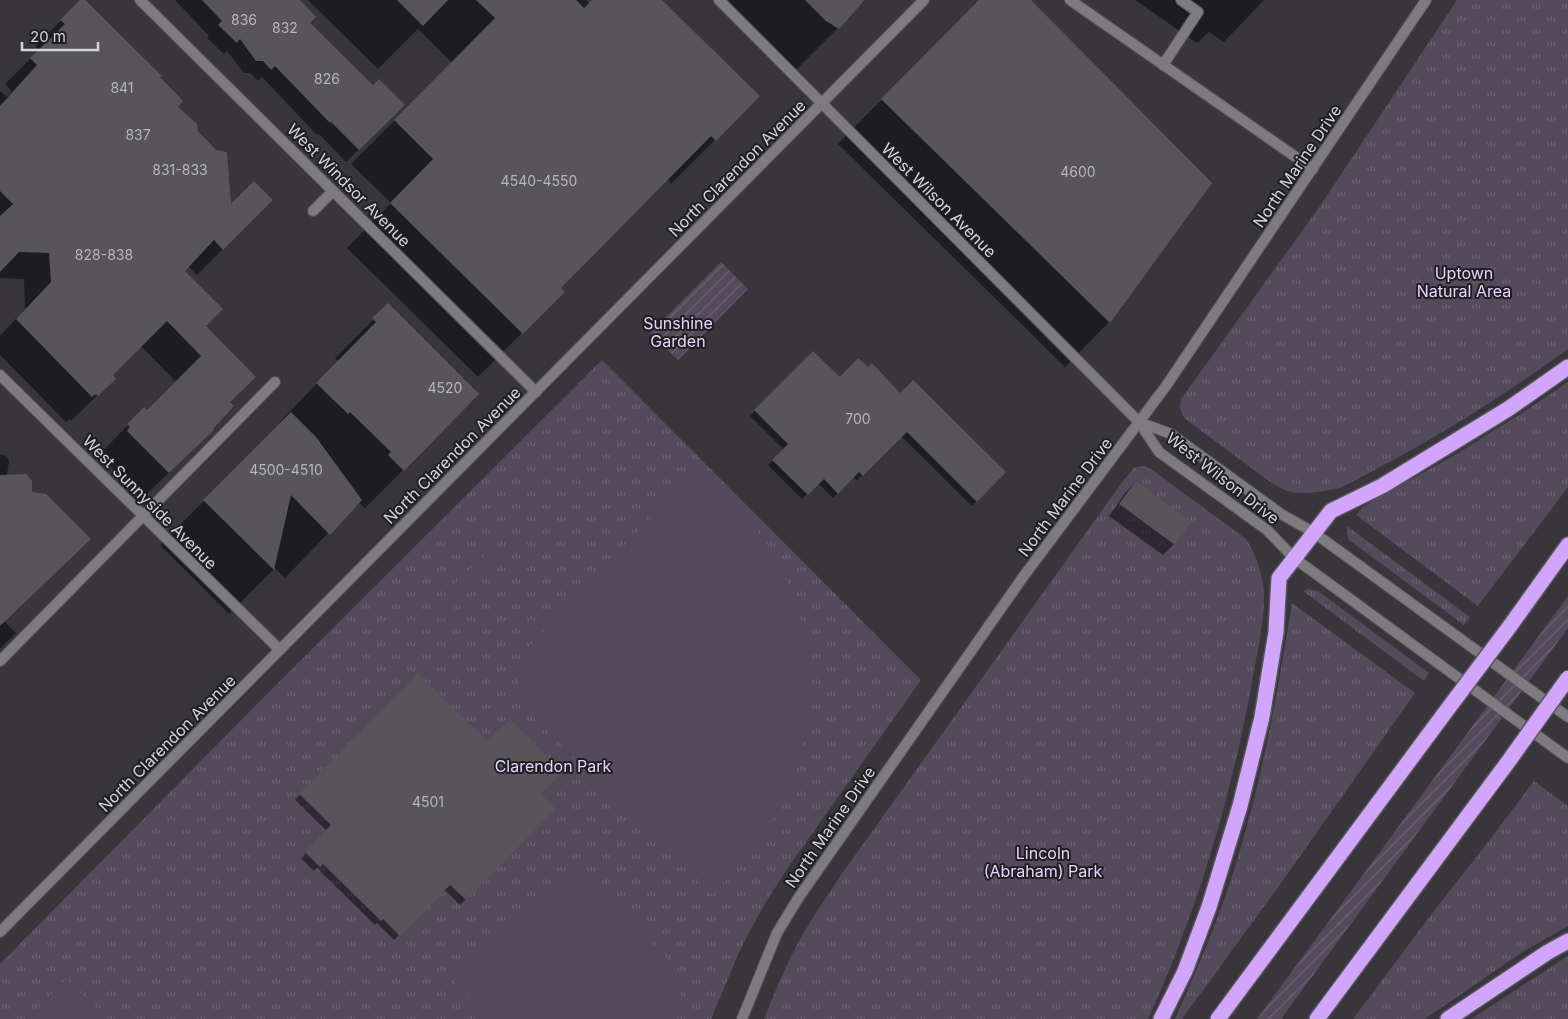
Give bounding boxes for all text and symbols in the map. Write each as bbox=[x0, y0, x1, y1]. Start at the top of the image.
house number: 836 bbox=[231, 11, 257, 28]
house number: 832 bbox=[272, 19, 298, 36]
scale bar bbox=[22, 20, 99, 52]
text: 20 m bbox=[30, 27, 66, 46]
house number: 826 bbox=[314, 70, 340, 87]
house number: 841 bbox=[110, 79, 134, 96]
street label: North Clarendon Avenue bbox=[664, 95, 810, 241]
street label: North Marine Drive bbox=[1249, 101, 1345, 231]
street label: West Windsor Avenue bbox=[283, 119, 415, 251]
house number: 837 bbox=[125, 126, 151, 143]
street label: West Wilson Avenue bbox=[877, 138, 1001, 262]
house number: 831-833 bbox=[152, 161, 208, 178]
house number: 4600 bbox=[1060, 163, 1096, 180]
house number: 4540-4550 bbox=[501, 172, 577, 189]
house number: 828-838 bbox=[75, 246, 133, 263]
park label: Uptown Natural Area bbox=[1417, 263, 1511, 301]
park label: Sunshine Garden bbox=[643, 313, 713, 351]
house number: 4520 bbox=[428, 379, 462, 396]
street label: North Clarendon Avenue bbox=[379, 382, 525, 528]
house number: 700 bbox=[845, 410, 871, 427]
street label: West Wilson Drive bbox=[1163, 428, 1283, 528]
street label: West Sunnyside Avenue bbox=[79, 431, 221, 573]
street label: North Marine Drive bbox=[1014, 434, 1116, 560]
house number: 4500-4510 bbox=[249, 461, 323, 478]
street label: North Clarendon Avenue bbox=[94, 670, 240, 816]
park label: Clarendon Park bbox=[495, 756, 612, 776]
street label: North Marine Drive bbox=[781, 762, 879, 892]
house number: 4501 bbox=[412, 793, 444, 810]
park label: Lincoln (Abraham) Park bbox=[984, 843, 1103, 881]

